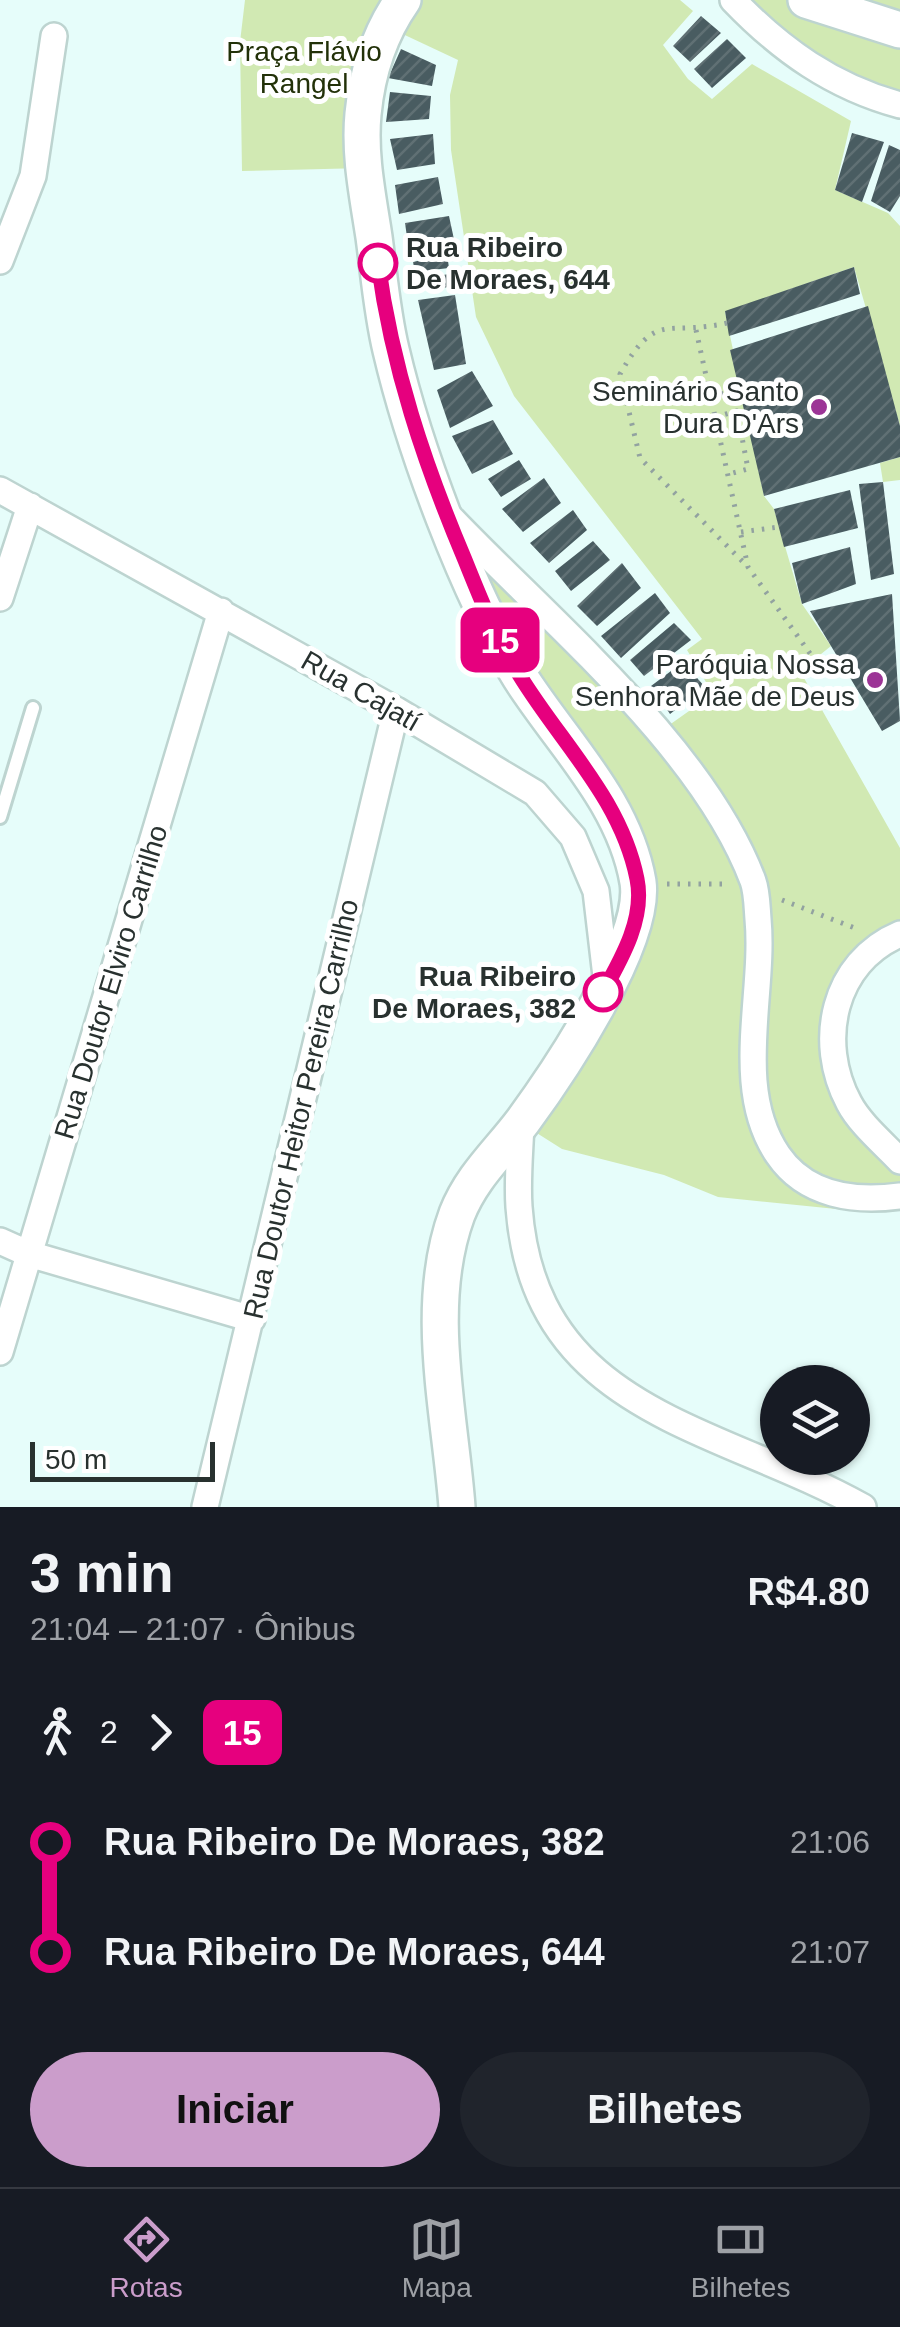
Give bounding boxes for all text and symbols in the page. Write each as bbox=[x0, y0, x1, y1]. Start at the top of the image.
park label: Praça Flávio Rangel bbox=[226, 36, 382, 99]
place label: Rua Ribeiro De Moraes, 644 bbox=[406, 232, 610, 295]
marker: Rua Ribeiro De Moraes, 644 bbox=[359, 244, 397, 282]
place label: Seminário Santo Dura D'Ars bbox=[592, 376, 799, 439]
marker: Seminário Santo Dura D'Ars bbox=[808, 396, 830, 418]
line badge: 15 bbox=[455, 608, 545, 672]
text: 15 bbox=[481, 621, 519, 660]
street label: Rua Cajatí bbox=[296, 645, 426, 738]
place label: Paróquia Nossa Senhora Mãe de Deus bbox=[575, 649, 855, 712]
marker: Paróquia Nossa Senhora Mãe de Deus bbox=[864, 669, 886, 691]
street label: Rua Doutor Elviro Carrilho bbox=[48, 821, 174, 1143]
street label: Rua Doutor Heitor Pereira Carrilho bbox=[238, 896, 364, 1322]
place label: Rua Ribeiro De Moraes, 382 bbox=[372, 961, 576, 1024]
marker: Rua Ribeiro De Moraes, 382 bbox=[584, 973, 622, 1011]
map controls bbox=[760, 1365, 870, 1475]
button: layers bbox=[760, 1365, 870, 1475]
scale bar bbox=[30, 1437, 215, 1482]
text: 50 m bbox=[45, 1444, 107, 1475]
text: 3 min bbox=[30, 1542, 174, 1604]
text: R$4.80 bbox=[747, 1571, 870, 1613]
text: 21:04 – 21:07 · Ônibus bbox=[30, 1611, 356, 1647]
icon: walk bbox=[30, 1705, 85, 1760]
icon: forward bbox=[133, 1705, 188, 1760]
text: 15 bbox=[223, 1713, 262, 1752]
text: 2 bbox=[100, 1714, 118, 1750]
text: Rua Ribeiro De Moraes, 382 bbox=[104, 1821, 605, 1863]
text: 21:06 bbox=[790, 1824, 870, 1860]
text: Rua Ribeiro De Moraes, 644 bbox=[104, 1931, 605, 1973]
text: 21:07 bbox=[790, 1934, 870, 1970]
button: Iniciar bbox=[30, 2052, 440, 2167]
button: Bilhetes bbox=[460, 2052, 870, 2167]
tab: Rotas bbox=[110, 2212, 183, 2304]
tab: Mapa bbox=[402, 2212, 472, 2304]
tab: Bilhetes bbox=[691, 2212, 790, 2304]

